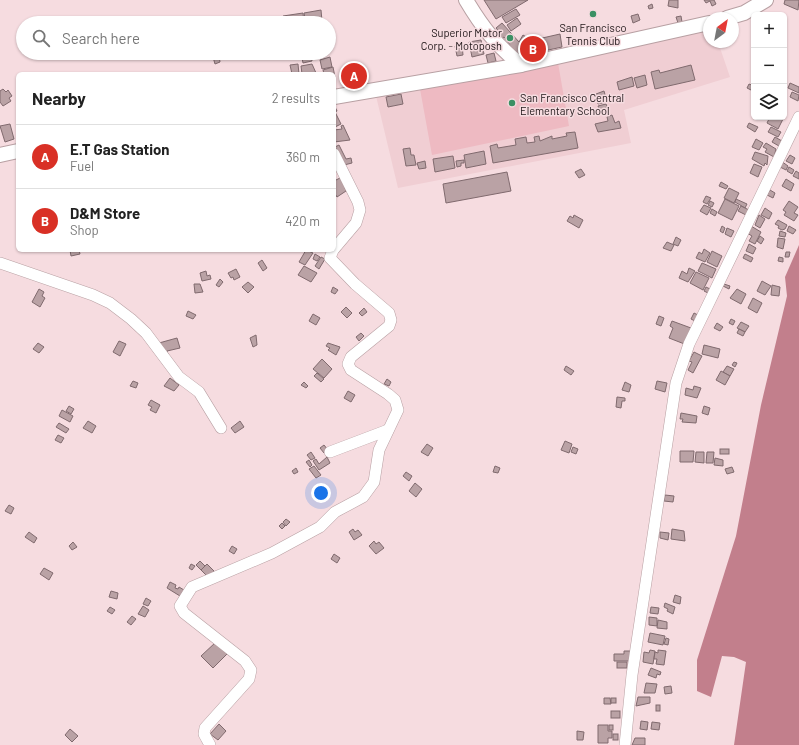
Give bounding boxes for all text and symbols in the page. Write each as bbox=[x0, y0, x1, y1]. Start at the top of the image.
marker: San Francisco Tennis Club bbox=[588, 9, 598, 19]
north arrow bbox=[703, 12, 739, 48]
map controls bbox=[751, 12, 787, 120]
button: + bbox=[751, 12, 787, 48]
search box bbox=[16, 16, 336, 60]
place label: San Francisco Tennis Club bbox=[559, 21, 627, 47]
place label: Superior Motor Corp. - Motoposh bbox=[421, 26, 502, 52]
icon: search bbox=[30, 27, 52, 49]
text: Search here bbox=[62, 29, 140, 47]
marker: Superior Motor Corp. - Motoposh bbox=[505, 33, 515, 43]
pin: B bbox=[520, 34, 546, 64]
button: − bbox=[751, 48, 787, 84]
pin: A bbox=[341, 61, 367, 91]
button: layers bbox=[751, 84, 787, 120]
text: Nearby bbox=[32, 88, 86, 108]
text: 2 results bbox=[272, 90, 320, 106]
place label: San Francisco Central Elementary School bbox=[520, 91, 624, 117]
marker: San Francisco Central Elementary School bbox=[507, 98, 517, 108]
text: E.T Gas Station bbox=[70, 140, 170, 158]
text: A bbox=[41, 149, 49, 165]
text: 360 m bbox=[286, 149, 320, 165]
text: Fuel bbox=[70, 158, 94, 174]
text: D&M Store bbox=[70, 204, 140, 222]
text: B bbox=[41, 213, 49, 229]
text: 420 m bbox=[285, 213, 320, 229]
text: Shop bbox=[70, 222, 99, 238]
your location bbox=[311, 483, 331, 503]

